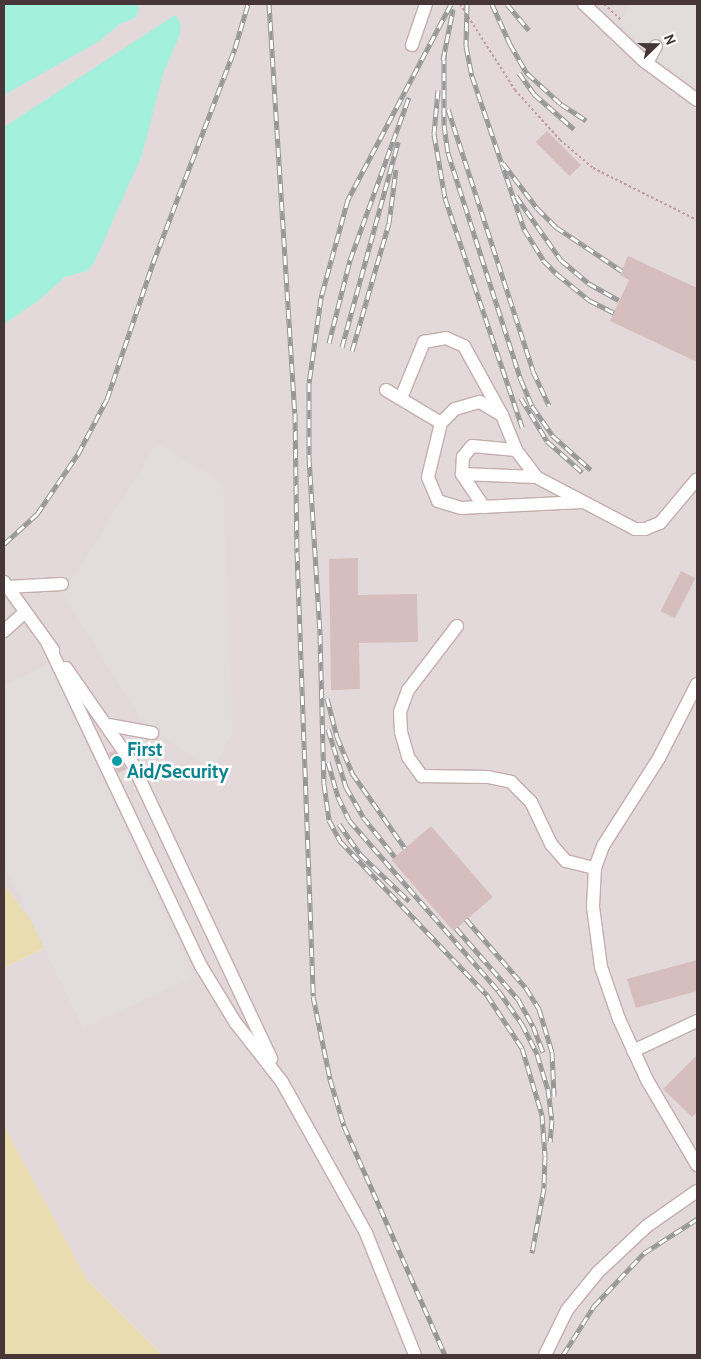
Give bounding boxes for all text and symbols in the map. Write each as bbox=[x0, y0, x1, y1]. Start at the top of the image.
north arrow bbox=[631, 20, 681, 70]
text: N bbox=[660, 31, 680, 47]
place label: First Aid/Security bbox=[127, 739, 229, 783]
marker: First Aid/Security bbox=[111, 755, 123, 767]

